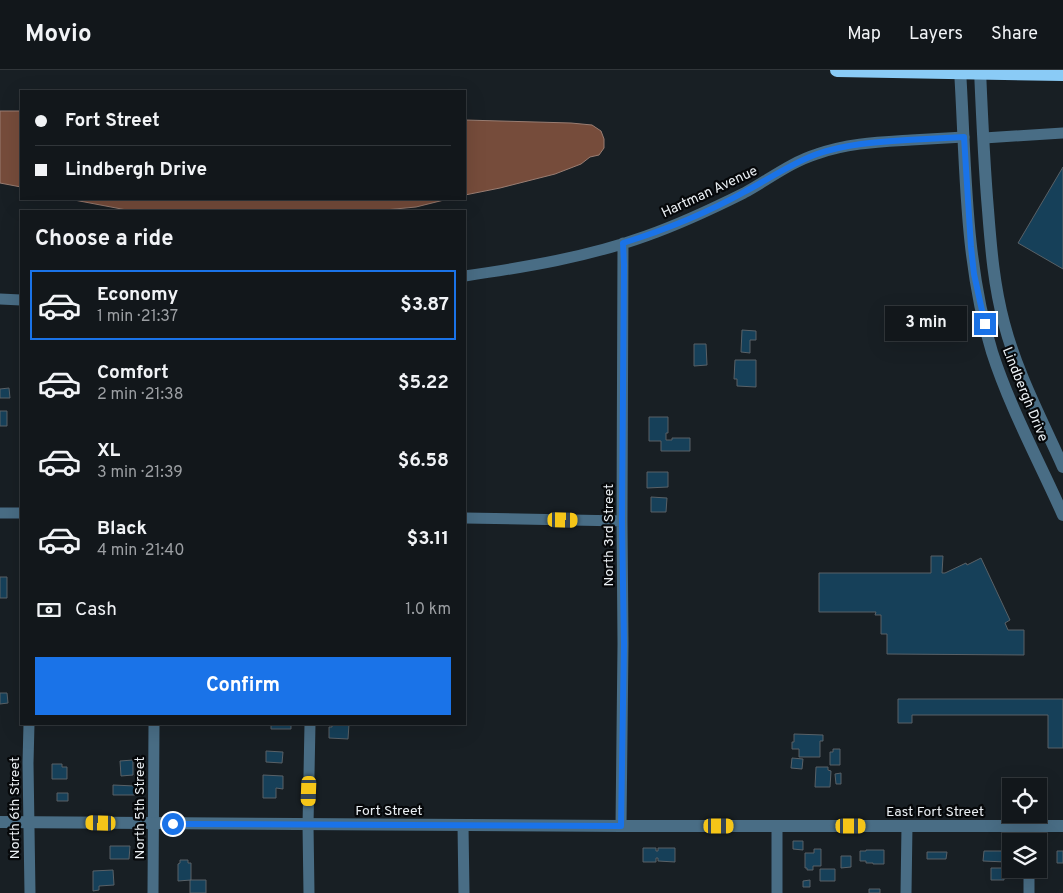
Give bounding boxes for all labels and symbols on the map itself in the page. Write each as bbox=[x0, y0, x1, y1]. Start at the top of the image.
street label: Hartman Avenue bbox=[659, 163, 760, 222]
callout: 3 min bbox=[885, 306, 968, 342]
route end bbox=[974, 313, 996, 335]
street label: Lindbergh Drive bbox=[998, 345, 1051, 444]
street label: North 3rd Street bbox=[601, 484, 618, 586]
car bbox=[547, 512, 578, 528]
street label: North 6th Street bbox=[7, 757, 24, 859]
street label: North 5th Street bbox=[132, 757, 149, 859]
car bbox=[300, 776, 317, 806]
street label: Fort Street bbox=[355, 803, 423, 820]
street label: East Fort Street bbox=[886, 804, 984, 821]
route start bbox=[162, 813, 184, 835]
car bbox=[85, 815, 116, 831]
car bbox=[704, 819, 734, 834]
car bbox=[836, 819, 866, 834]

